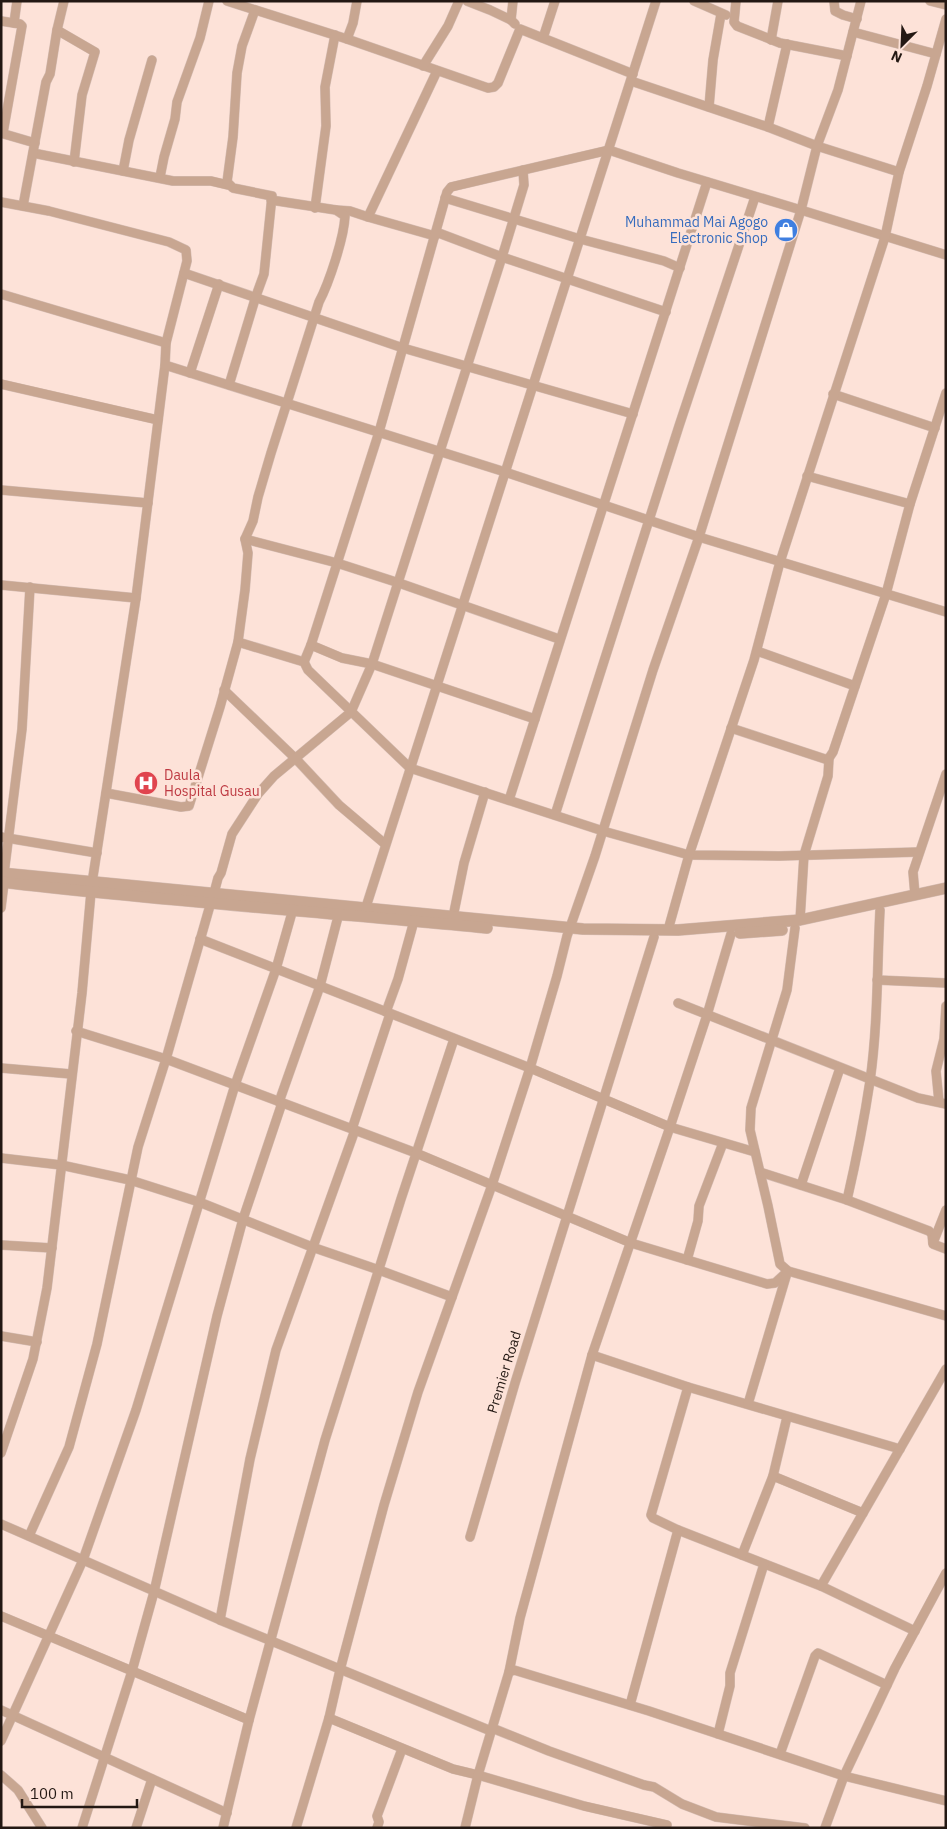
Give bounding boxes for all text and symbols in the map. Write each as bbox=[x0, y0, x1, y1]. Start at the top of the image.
north arrow bbox=[877, 20, 927, 70]
text: N bbox=[888, 47, 905, 67]
place label: Muhammad Mai Agogo Electronic Shop bbox=[625, 213, 768, 247]
shop icon: Muhammad Mai Agogo Electronic Shop bbox=[773, 217, 799, 243]
place label: Daula Hospital Gusau bbox=[164, 766, 260, 800]
hospital icon: Daula Hospital Gusau bbox=[133, 770, 159, 796]
street label: Premier Road bbox=[483, 1329, 525, 1415]
scale bar bbox=[22, 1776, 138, 1808]
text: 100 m bbox=[30, 1784, 74, 1803]

